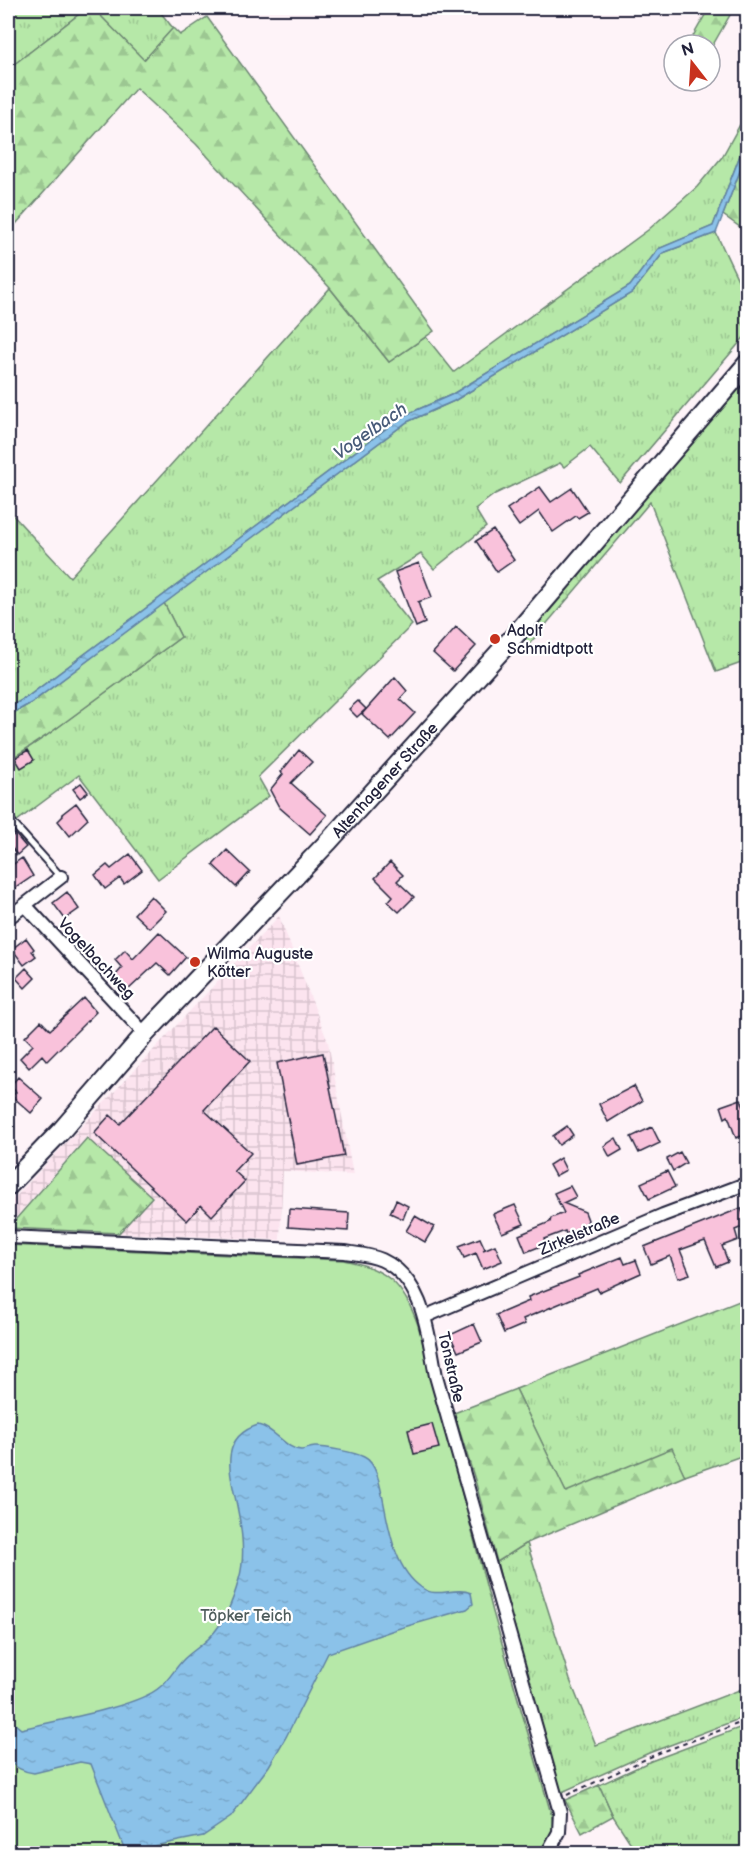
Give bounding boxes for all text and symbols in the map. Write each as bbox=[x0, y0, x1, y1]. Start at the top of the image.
north arrow bbox=[662, 33, 722, 93]
text: N bbox=[680, 39, 697, 61]
water label: Vogelbach bbox=[329, 398, 411, 464]
place label: Adolf Schmidtpott bbox=[507, 622, 593, 659]
marker: Adolf Schmidtpott bbox=[488, 632, 502, 646]
street label: Altenhagener Straße bbox=[329, 719, 443, 842]
street label: Vogelbachweg bbox=[53, 914, 139, 1004]
place label: Wilma Auguste Kötter bbox=[207, 945, 314, 982]
marker: Wilma Auguste Kötter bbox=[188, 955, 202, 969]
street label: Zirkelstraße bbox=[536, 1209, 623, 1260]
street label: Tonstraße bbox=[433, 1330, 468, 1405]
park label: Töpker Teich bbox=[200, 1607, 292, 1626]

